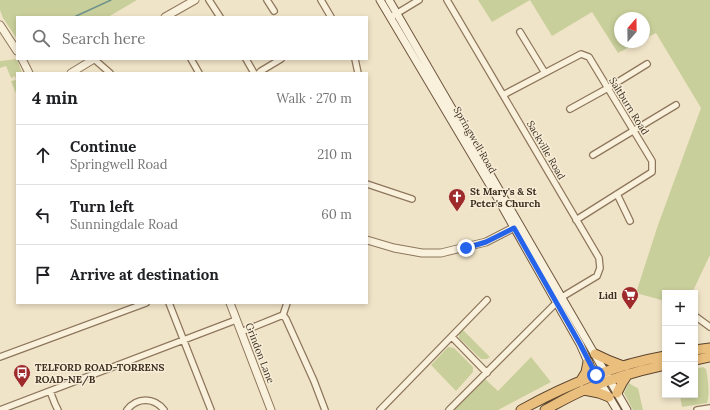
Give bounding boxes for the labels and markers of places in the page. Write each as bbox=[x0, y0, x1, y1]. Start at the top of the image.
place label: St Mary's & St Peter's Church bbox=[470, 185, 541, 210]
church icon: St Mary's & St Peter's Church bbox=[447, 187, 467, 212]
supermarket icon: Lidl bbox=[620, 285, 640, 310]
place label: Lidl bbox=[599, 289, 617, 302]
place label: TELFORD ROAD-TORRENS ROAD-NE/B bbox=[35, 361, 165, 386]
bus stop icon: TELFORD ROAD-TORRENS ROAD-NE/B bbox=[12, 363, 32, 388]

